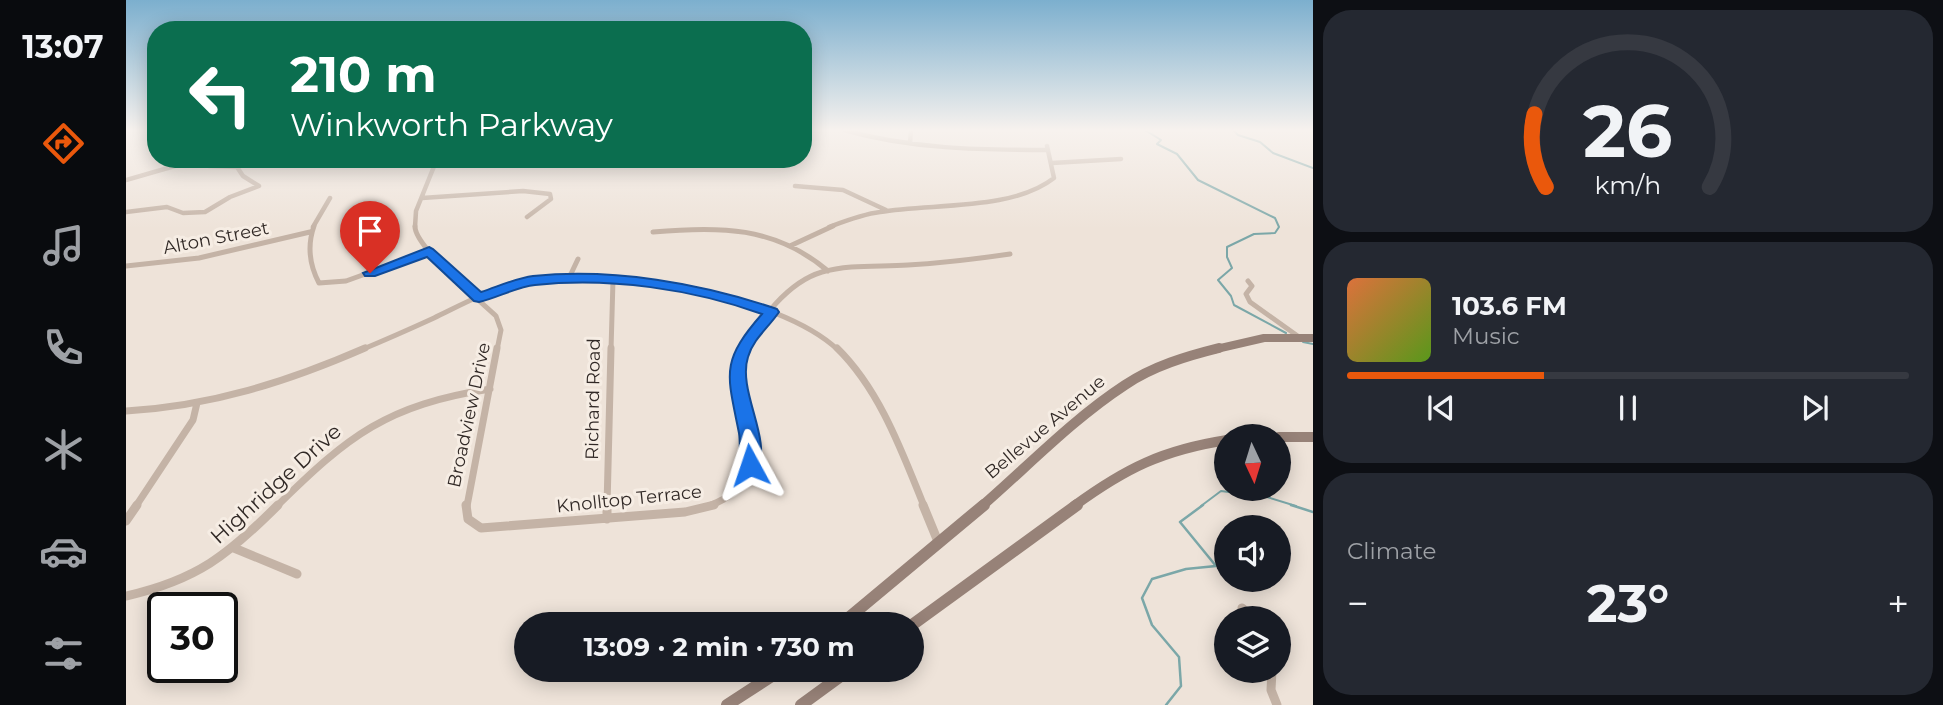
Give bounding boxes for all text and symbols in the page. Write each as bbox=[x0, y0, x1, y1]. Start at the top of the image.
text: 13:07 bbox=[22, 27, 104, 66]
text: 210 m bbox=[290, 45, 437, 104]
icon: left bbox=[175, 49, 266, 140]
text: 26 bbox=[1583, 87, 1673, 175]
text: Winkworth Parkway bbox=[290, 105, 613, 144]
icon: directions bbox=[39, 119, 88, 168]
text: km/h bbox=[1595, 170, 1661, 200]
pin bbox=[340, 201, 400, 273]
icon: arrive bbox=[351, 212, 389, 250]
street label: Alton Street bbox=[161, 217, 271, 259]
icon: music bbox=[39, 221, 88, 270]
text: 103.6 FM bbox=[1452, 290, 1567, 322]
text: Music bbox=[1452, 322, 1520, 350]
icon: phone bbox=[39, 323, 88, 372]
street label: Richard Road bbox=[581, 338, 605, 460]
street label: Broadview Drive bbox=[443, 340, 495, 489]
street label: Bellevue Avenue bbox=[980, 370, 1110, 484]
icon: previous bbox=[1422, 389, 1460, 427]
icon: pause bbox=[1609, 389, 1647, 427]
icon: next bbox=[1796, 389, 1834, 427]
street label: Highridge Drive bbox=[205, 418, 346, 549]
north arrow bbox=[1214, 424, 1292, 500]
map controls bbox=[1214, 424, 1291, 683]
icon: climate bbox=[39, 425, 88, 474]
position arrow bbox=[713, 428, 787, 502]
street label: Knolltop Terrace bbox=[555, 480, 703, 518]
button: sound bbox=[1214, 515, 1291, 592]
icon: car bbox=[39, 527, 88, 576]
text: Climate bbox=[1347, 537, 1436, 565]
text: 23° bbox=[1587, 572, 1669, 635]
text: − bbox=[1347, 580, 1369, 627]
text: + bbox=[1887, 580, 1909, 627]
speed limit sign: 30 bbox=[147, 592, 238, 683]
button: layers bbox=[1214, 606, 1291, 683]
icon: filters bbox=[39, 629, 88, 678]
text: 13:09 · 2 min · 730 m bbox=[583, 631, 855, 663]

